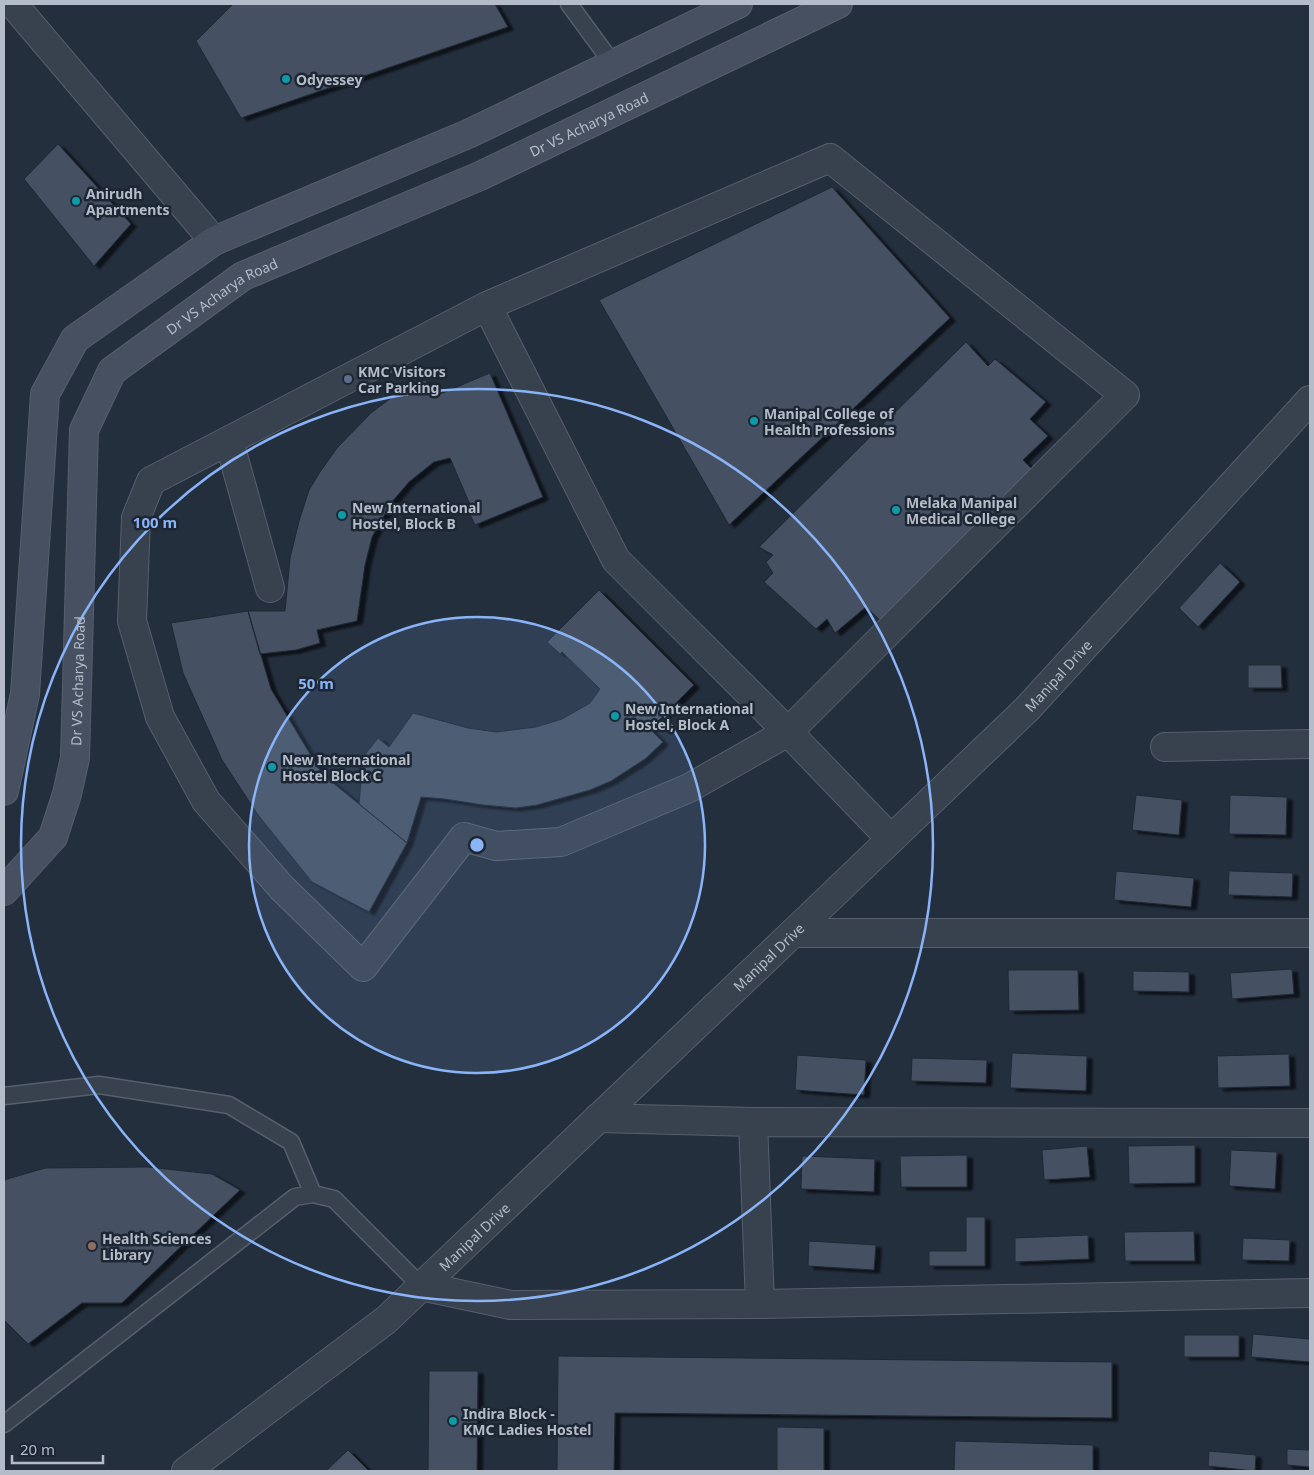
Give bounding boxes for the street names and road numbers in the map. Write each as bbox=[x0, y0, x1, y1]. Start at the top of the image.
street label: Dr VS Acharya Road bbox=[526, 87, 651, 160]
street label: Dr VS Acharya Road bbox=[162, 253, 280, 338]
street label: Dr VS Acharya Road bbox=[66, 616, 88, 746]
street label: Manipal Drive bbox=[1020, 635, 1096, 715]
street label: Manipal Drive bbox=[729, 918, 808, 995]
street label: Manipal Drive bbox=[434, 1198, 514, 1275]

